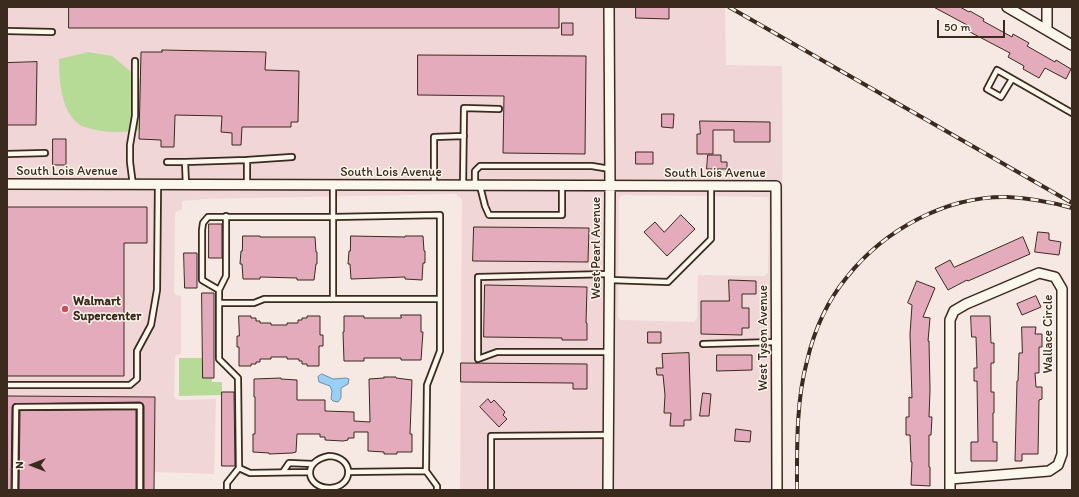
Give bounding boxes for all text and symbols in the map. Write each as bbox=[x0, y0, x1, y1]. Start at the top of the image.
scale bar bbox=[939, 12, 1007, 38]
text: 50 m bbox=[944, 20, 970, 34]
street label: South Lois Avenue bbox=[16, 164, 118, 180]
street label: South Lois Avenue bbox=[340, 165, 442, 181]
street label: South Lois Avenue bbox=[664, 166, 766, 182]
street label: West Pearl Avenue bbox=[589, 197, 605, 299]
street label: West Tyson Avenue bbox=[756, 285, 772, 391]
place label: Walmart Supercenter bbox=[73, 294, 141, 325]
street label: Wallace Circle bbox=[1041, 294, 1057, 374]
marker: Walmart Supercenter bbox=[60, 304, 70, 314]
north arrow bbox=[12, 445, 52, 485]
text: N bbox=[13, 461, 26, 469]

